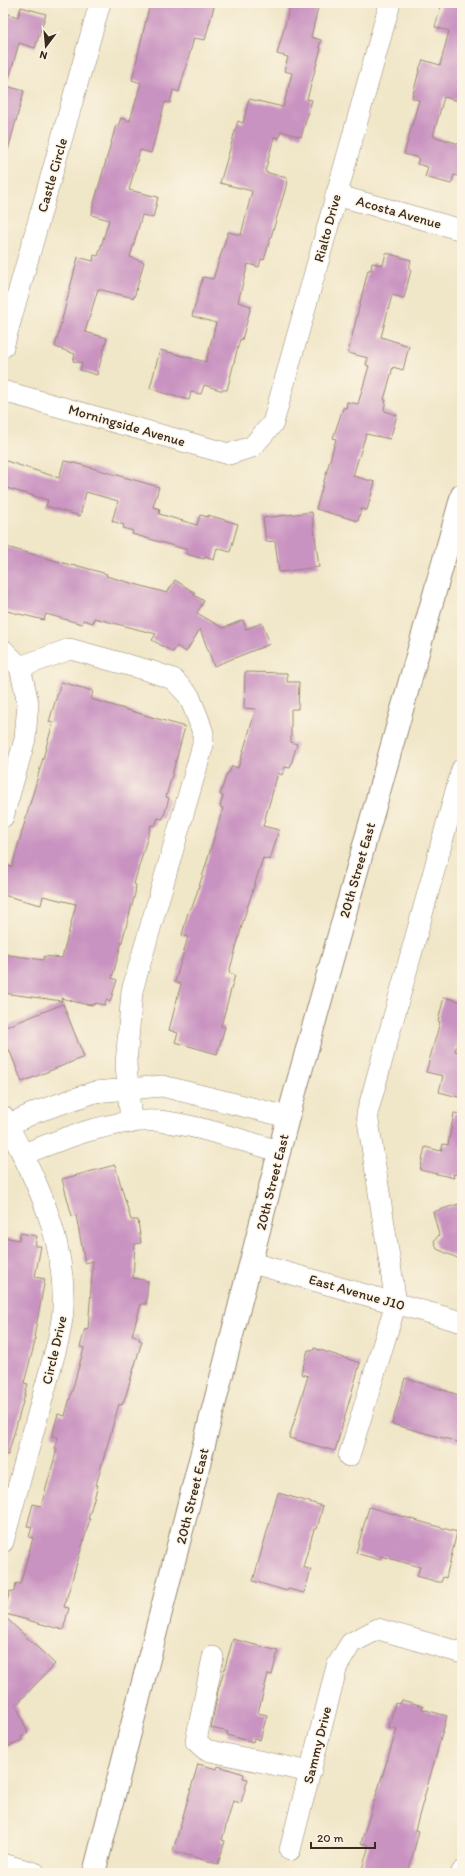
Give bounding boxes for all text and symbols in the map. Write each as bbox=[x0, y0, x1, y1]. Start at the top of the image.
north arrow bbox=[26, 26, 66, 66]
text: N bbox=[38, 48, 49, 62]
street label: Castle Circle bbox=[34, 136, 71, 214]
street label: Rialto Drive bbox=[310, 192, 345, 264]
street label: Acosta Avenue bbox=[354, 192, 444, 233]
street label: Morningside Avenue bbox=[66, 401, 188, 450]
street label: 20th Street East bbox=[336, 820, 379, 920]
street label: 20th Street East bbox=[252, 1132, 293, 1232]
street label: East Avenue J10 bbox=[307, 1271, 407, 1314]
street label: Circle Drive bbox=[38, 1314, 71, 1386]
street label: 20th Street East bbox=[172, 1446, 213, 1546]
street label: Sammy Drive bbox=[300, 1704, 335, 1786]
scale bar bbox=[311, 1824, 375, 1850]
text: 20 m bbox=[317, 1831, 344, 1845]

